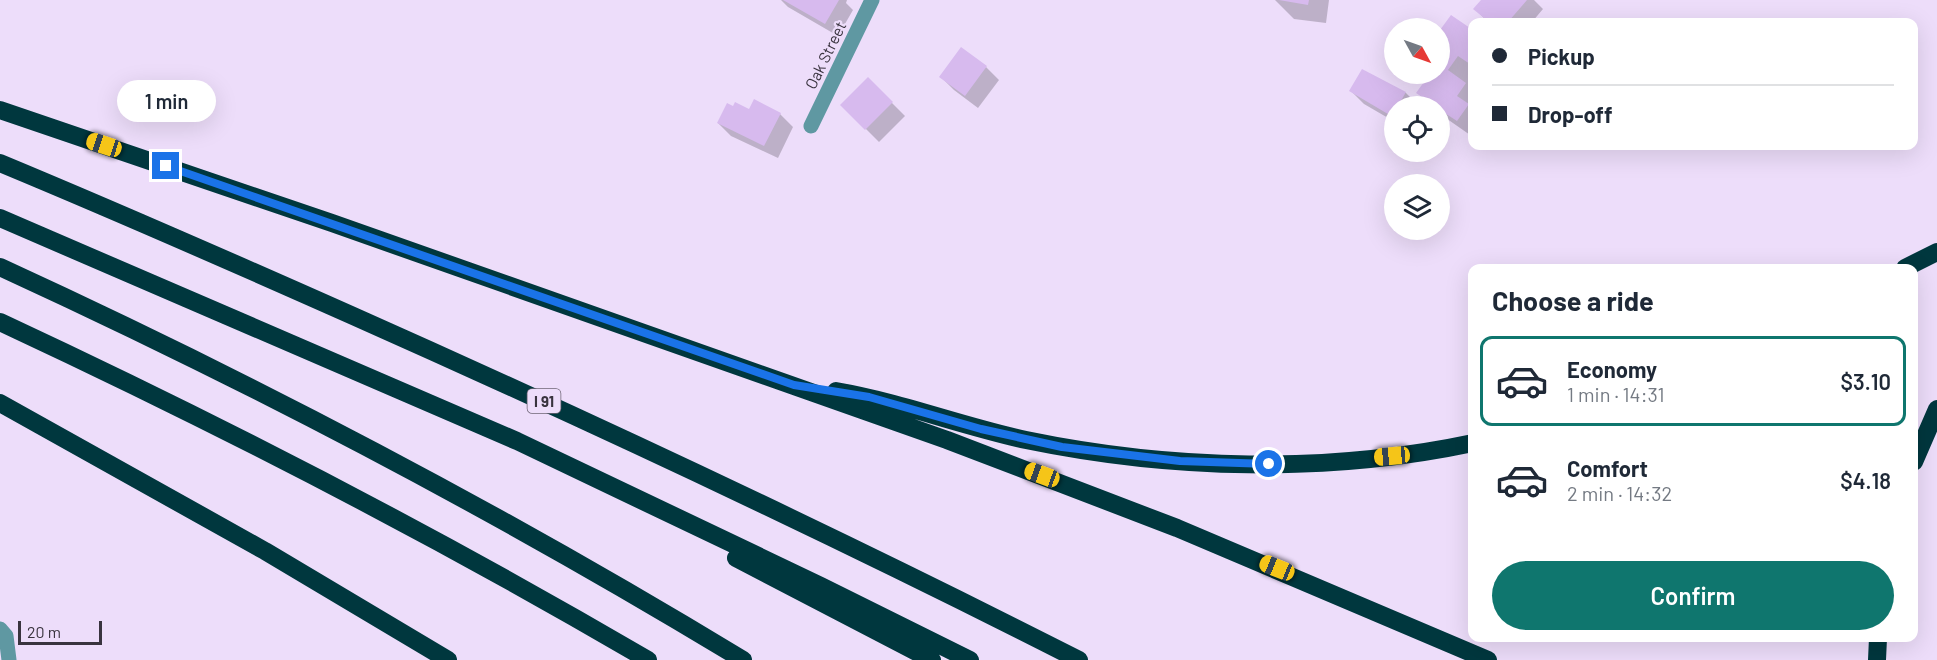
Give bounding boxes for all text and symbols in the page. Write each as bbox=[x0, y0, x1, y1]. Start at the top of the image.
street label: Oak Street bbox=[800, 18, 850, 92]
north arrow bbox=[1384, 18, 1450, 84]
map controls bbox=[1384, 18, 1450, 240]
text: Pickup bbox=[1528, 43, 1595, 69]
callout: 1 min bbox=[116, 79, 216, 121]
text: 1 min bbox=[145, 89, 188, 113]
button: locate bbox=[1384, 96, 1450, 162]
text: Drop-off bbox=[1528, 101, 1612, 127]
car bbox=[84, 131, 124, 159]
route end bbox=[152, 152, 179, 179]
button: layers bbox=[1384, 174, 1450, 240]
text: Choose a ride bbox=[1492, 284, 1654, 316]
icon: car bbox=[1495, 354, 1549, 408]
text: Economy bbox=[1567, 356, 1657, 382]
text: $3.10 bbox=[1841, 368, 1891, 394]
text: 1 min · 14:31 bbox=[1567, 382, 1665, 406]
road number: I 91 bbox=[528, 389, 560, 413]
car bbox=[1373, 445, 1411, 467]
route start bbox=[1255, 450, 1282, 477]
icon: car bbox=[1495, 453, 1549, 507]
text: Comfort bbox=[1567, 455, 1648, 481]
car bbox=[1022, 460, 1062, 490]
text: $4.18 bbox=[1840, 467, 1891, 493]
text: 2 min · 14:32 bbox=[1567, 481, 1672, 505]
car bbox=[1257, 553, 1297, 583]
button: Confirm bbox=[1492, 561, 1894, 630]
scale bar bbox=[18, 618, 102, 646]
text: 20 m bbox=[27, 622, 61, 641]

